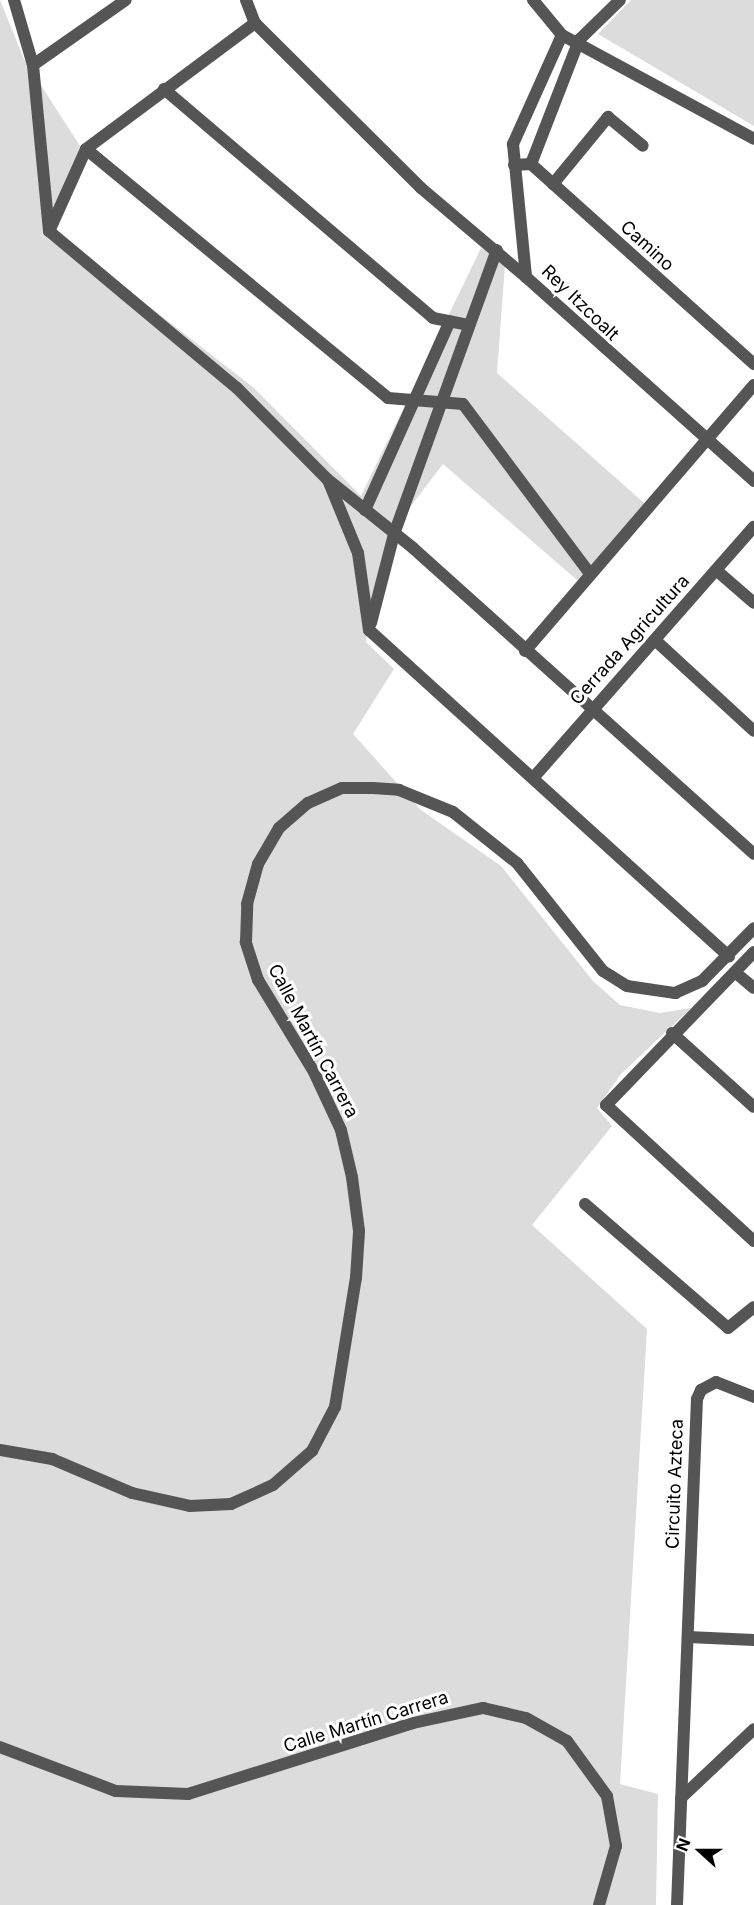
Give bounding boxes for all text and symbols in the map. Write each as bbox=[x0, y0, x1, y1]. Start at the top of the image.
street label: Camino bbox=[616, 216, 678, 276]
street label: Rey Itzcoalt bbox=[537, 261, 623, 345]
street label: Cerrada Agricultura bbox=[566, 570, 694, 710]
street label: Calle Martín Carrera bbox=[263, 960, 363, 1122]
street label: Circuito Azteca bbox=[662, 1419, 688, 1549]
street label: Calle Martín Carrera bbox=[281, 1687, 451, 1757]
north arrow bbox=[670, 1821, 730, 1881]
text: N bbox=[672, 1835, 695, 1854]

